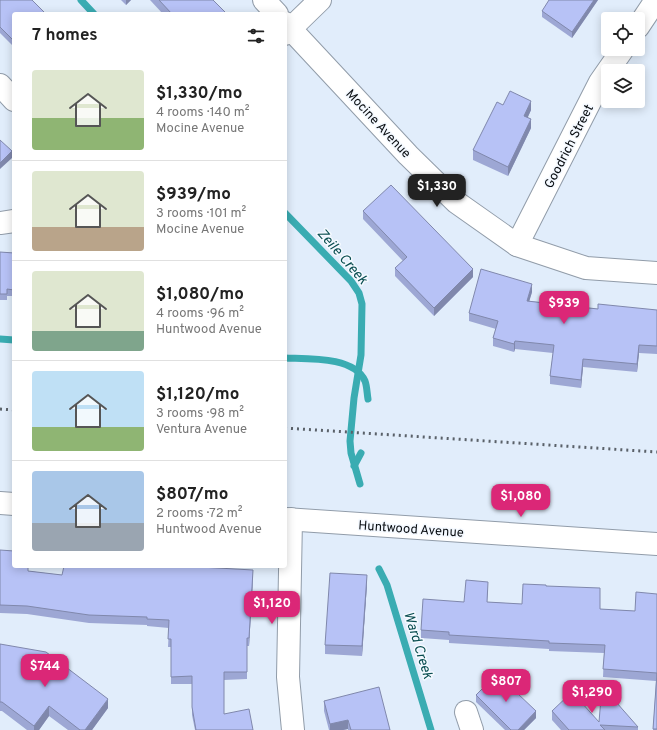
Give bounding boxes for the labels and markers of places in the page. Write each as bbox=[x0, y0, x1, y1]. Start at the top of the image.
pin: $1,330 bbox=[404, 174, 470, 208]
pin: $939 bbox=[540, 291, 588, 325]
pin: $1,080 bbox=[488, 484, 554, 518]
pin: $1,120 bbox=[239, 591, 305, 625]
pin: $744 bbox=[21, 654, 69, 688]
pin: $807 bbox=[482, 669, 530, 703]
pin: $1,290 bbox=[559, 680, 625, 714]

